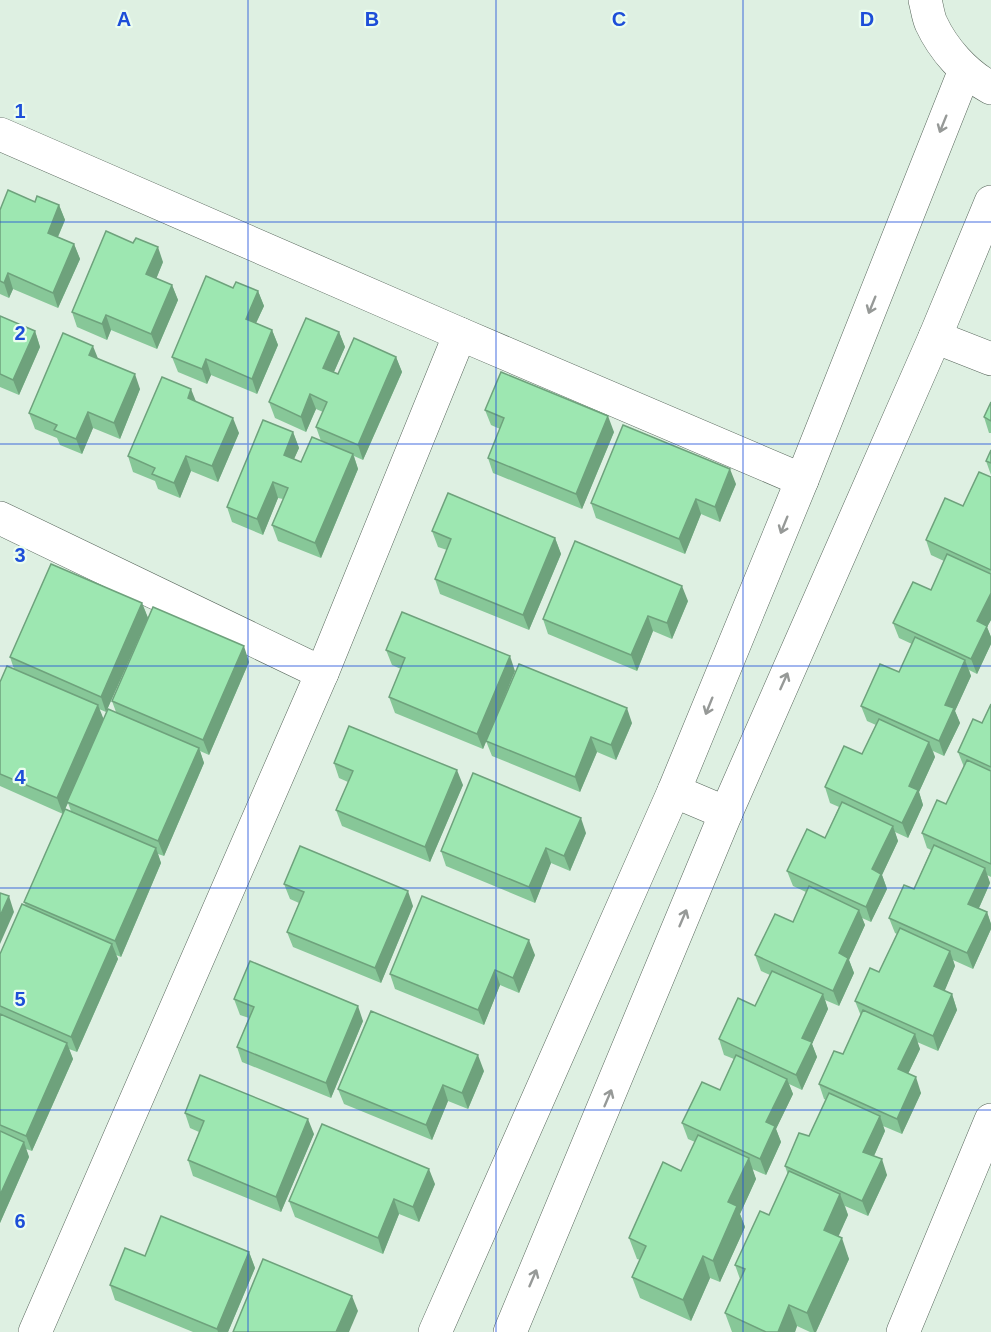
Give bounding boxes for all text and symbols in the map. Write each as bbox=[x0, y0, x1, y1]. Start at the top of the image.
text: A bbox=[117, 8, 131, 30]
text: B bbox=[365, 8, 379, 30]
text: C bbox=[612, 8, 626, 30]
text: D bbox=[860, 8, 874, 30]
text: 1 bbox=[14, 100, 26, 122]
one-way arrow bbox=[937, 114, 948, 133]
one-way arrow bbox=[866, 295, 877, 314]
text: 2 bbox=[14, 322, 26, 344]
one-way arrow bbox=[778, 516, 789, 534]
text: 3 bbox=[14, 544, 26, 566]
one-way arrow bbox=[779, 672, 791, 690]
one-way arrow bbox=[703, 696, 714, 714]
text: 4 bbox=[14, 766, 26, 788]
one-way arrow bbox=[678, 909, 689, 928]
text: 5 bbox=[14, 988, 26, 1010]
one-way arrow bbox=[603, 1089, 614, 1108]
text: 6 bbox=[14, 1210, 26, 1232]
one-way arrow bbox=[528, 1269, 539, 1288]

